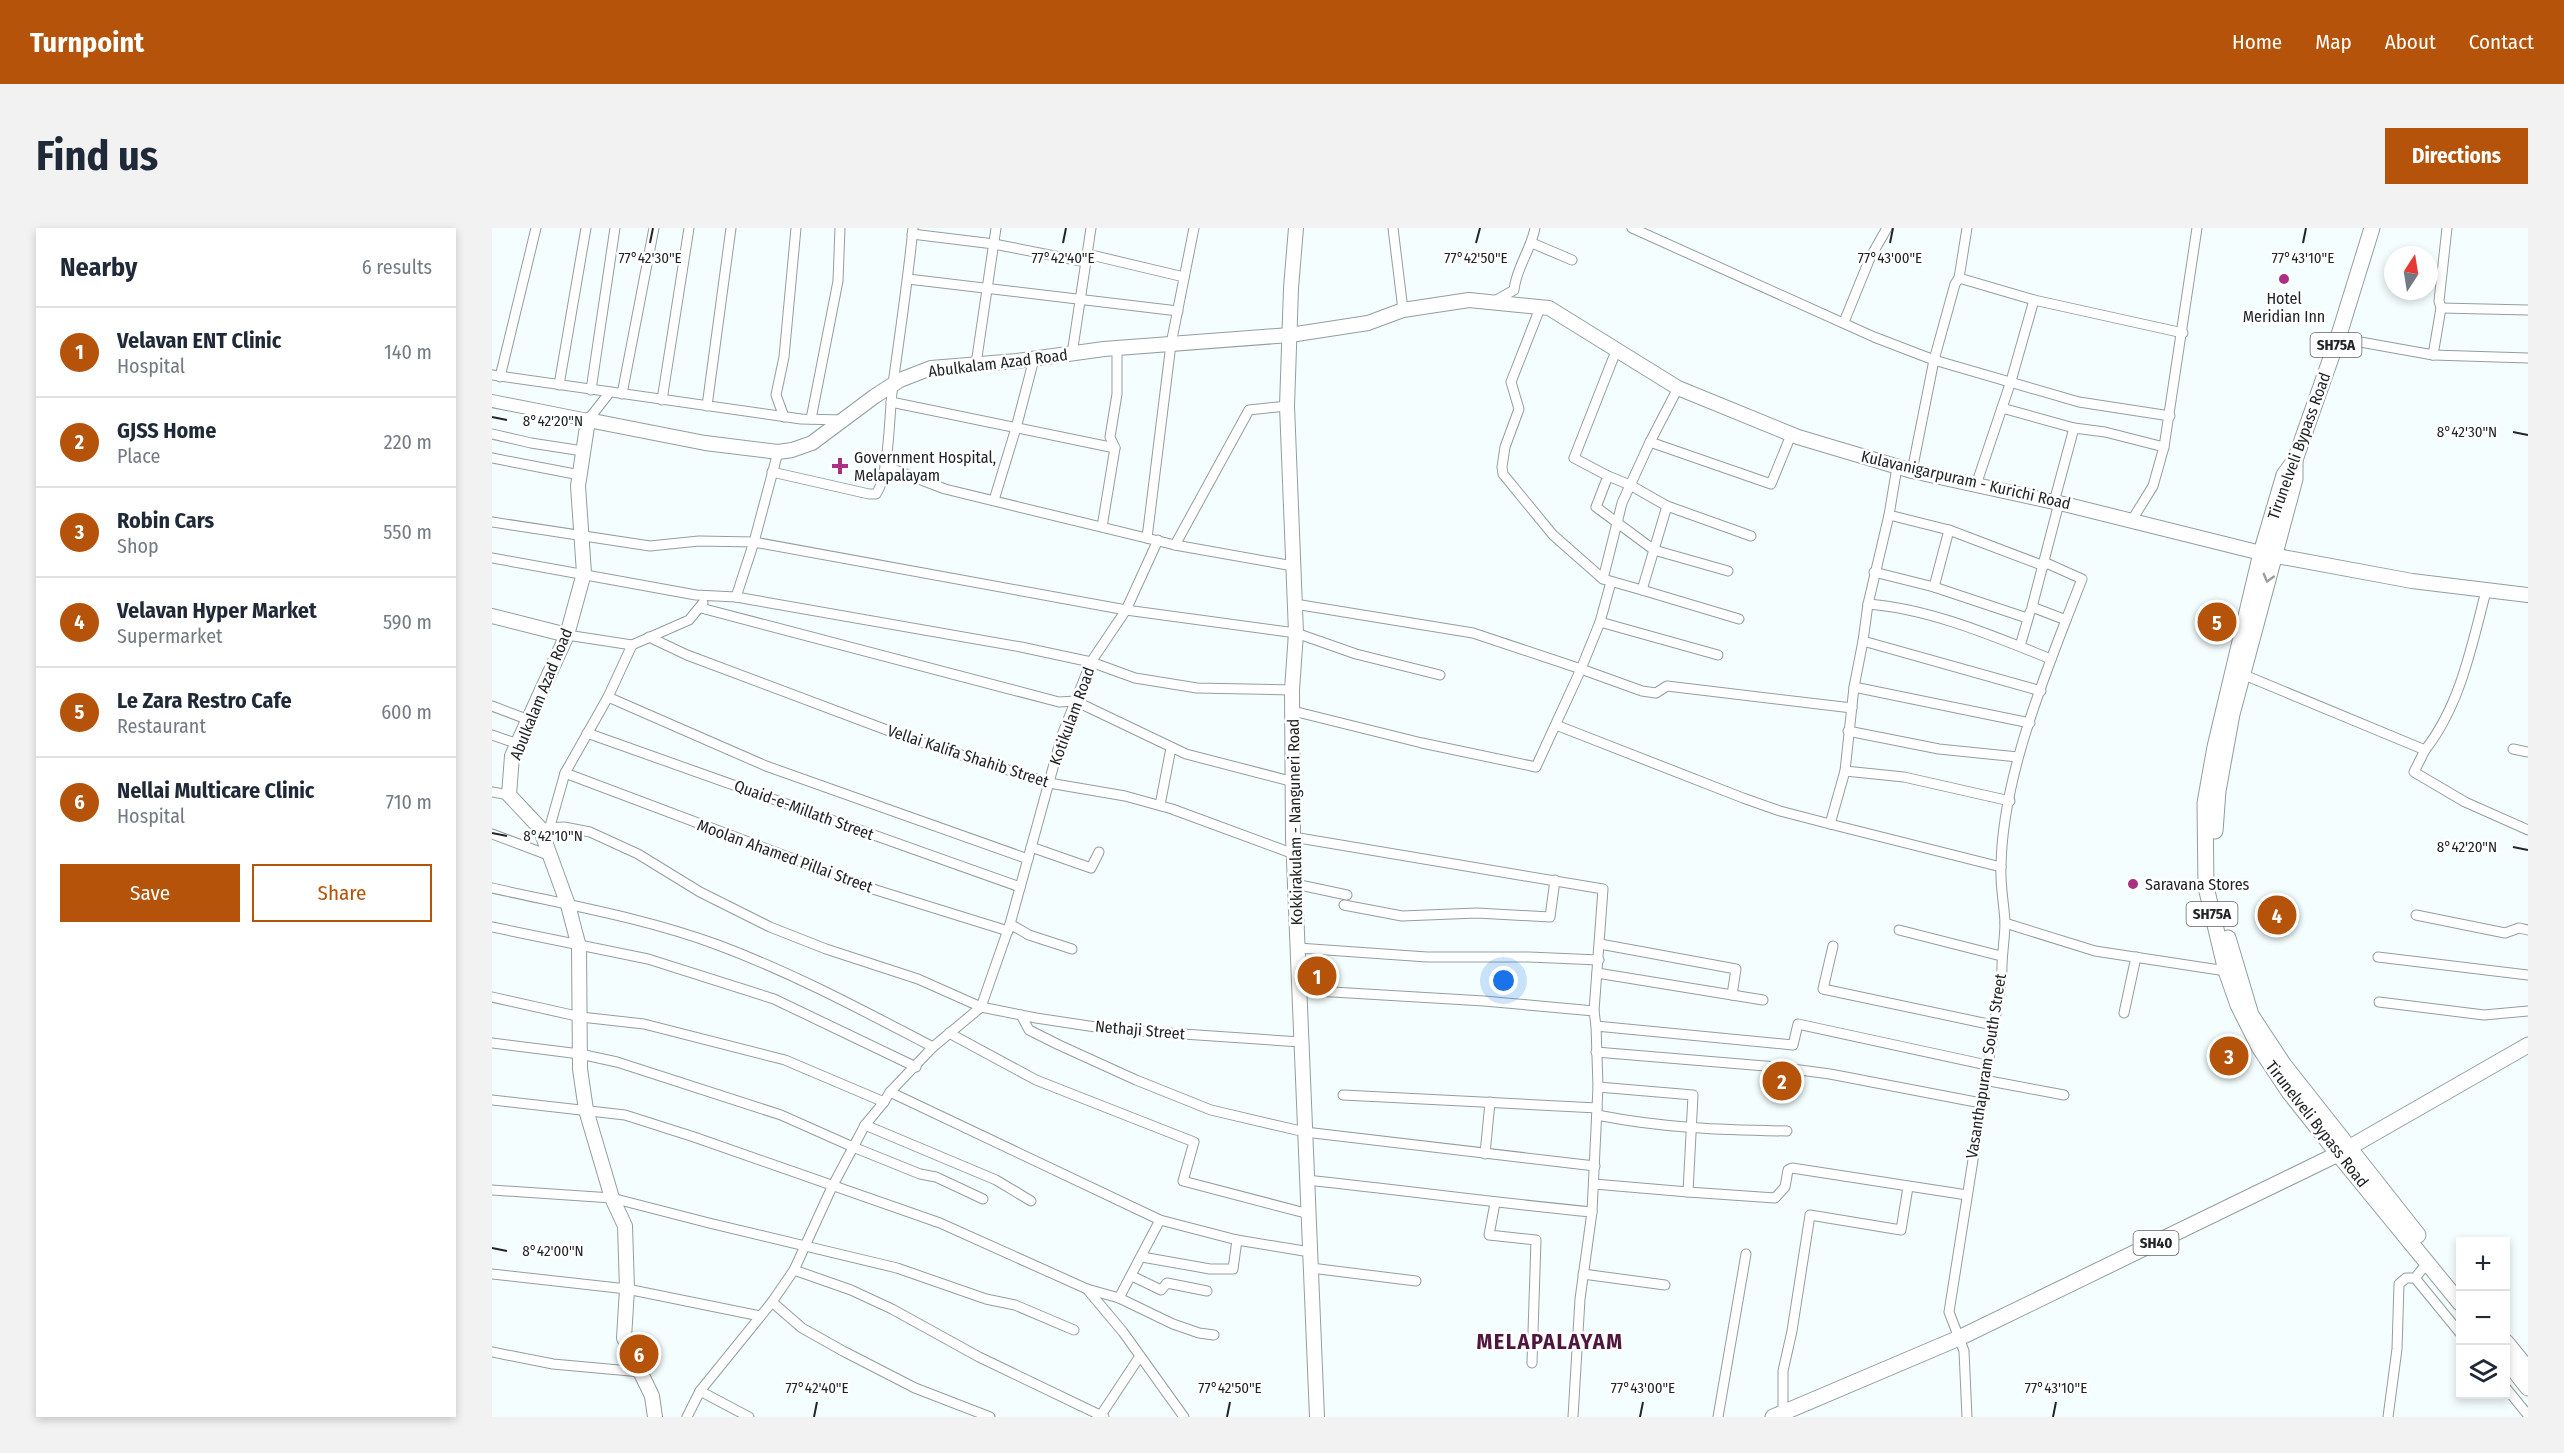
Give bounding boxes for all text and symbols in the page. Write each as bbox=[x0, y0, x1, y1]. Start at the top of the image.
text: Turnpoint bbox=[30, 26, 144, 59]
text: Home bbox=[2232, 29, 2282, 55]
text: Map bbox=[2315, 29, 2352, 55]
text: About bbox=[2385, 29, 2436, 55]
text: Contact bbox=[2469, 29, 2534, 55]
button: Directions bbox=[2385, 128, 2528, 184]
text: Find us bbox=[36, 131, 158, 181]
north arrow bbox=[2384, 246, 2438, 300]
text: 77°42'30"E bbox=[618, 249, 682, 267]
text: 77°42'40"E bbox=[1031, 249, 1095, 267]
text: 77°42'50"E bbox=[1444, 249, 1508, 267]
text: 77°43'00"E bbox=[1858, 249, 1922, 267]
text: 77°43'10"E bbox=[2272, 249, 2334, 267]
text: Nearby bbox=[60, 252, 137, 283]
text: 6 results bbox=[362, 255, 432, 279]
marker: Hotel Meridian Inn bbox=[2277, 272, 2291, 286]
place label: Hotel Meridian Inn bbox=[2243, 289, 2325, 326]
text: Velavan ENT Clinic bbox=[117, 327, 281, 354]
road number: SH75A bbox=[2310, 333, 2362, 357]
text: 1 bbox=[75, 340, 84, 364]
text: 140 m bbox=[384, 340, 432, 364]
street label: Abulkalam Azad Road bbox=[927, 345, 1069, 381]
text: Hospital bbox=[117, 354, 185, 378]
street label: Tirunelveli Bypass Road bbox=[2264, 370, 2334, 522]
text: 8°42'20"N bbox=[523, 412, 583, 430]
text: GJSS Home bbox=[117, 417, 216, 444]
text: 8°42'30"N bbox=[2437, 423, 2497, 441]
text: 2 bbox=[75, 430, 84, 454]
text: 220 m bbox=[384, 430, 432, 454]
text: Place bbox=[117, 444, 160, 468]
street label: Kulavanigarpuram - Kurichi Road bbox=[1859, 447, 2073, 513]
place label: Government Hospital, Melapalayam bbox=[854, 448, 996, 485]
marker: Government Hospital, Melapalayam bbox=[831, 457, 849, 475]
text: Robin Cars bbox=[117, 507, 214, 534]
text: 3 bbox=[75, 520, 84, 544]
text: 550 m bbox=[383, 520, 432, 544]
text: Shop bbox=[117, 534, 159, 558]
one-way arrow bbox=[2263, 572, 2275, 583]
text: Velavan Hyper Market bbox=[117, 597, 317, 624]
pin: 5 bbox=[2198, 600, 2236, 644]
text: 4 bbox=[74, 610, 85, 634]
text: 590 m bbox=[383, 610, 432, 634]
text: Supermarket bbox=[117, 624, 223, 648]
street label: Abulkalam Azad Road bbox=[506, 625, 576, 763]
street label: Kotikulam Road bbox=[1045, 664, 1099, 768]
text: Le Zara Restro Cafe bbox=[117, 687, 292, 714]
text: 5 bbox=[75, 700, 84, 724]
text: 600 m bbox=[381, 700, 432, 724]
text: Restaurant bbox=[117, 714, 206, 738]
street label: Kokkirakulam - Nanguneri Road bbox=[1284, 719, 1306, 925]
street label: Vellai Kalifa Shahib Street bbox=[885, 721, 1052, 791]
street label: Quaid-e-Millath Street bbox=[732, 776, 877, 844]
text: Nellai Multicare Clinic bbox=[117, 777, 314, 804]
text: 6 bbox=[74, 790, 85, 814]
text: 710 m bbox=[386, 790, 432, 814]
text: Hospital bbox=[117, 804, 185, 828]
street label: Moolan Ahamed Pillai Street bbox=[695, 815, 876, 897]
text: 8°42'10"N bbox=[523, 827, 583, 845]
text: 8°42'20"N bbox=[2437, 838, 2497, 856]
button: Save bbox=[60, 864, 240, 922]
button: Share bbox=[252, 864, 432, 922]
place label: Saravana Stores bbox=[2145, 875, 2250, 894]
marker: Saravana Stores bbox=[2126, 877, 2140, 891]
pin: 4 bbox=[2258, 892, 2296, 938]
road number: SH75A bbox=[2186, 902, 2238, 926]
pin: 1 bbox=[1298, 954, 1336, 999]
your location bbox=[1489, 966, 1518, 995]
street label: Vasanthapuram South Street bbox=[1962, 971, 2010, 1160]
street label: Nethaji Street bbox=[1094, 1017, 1186, 1043]
pin: 3 bbox=[2210, 1034, 2248, 1078]
street label: Tirunelveli Bypass Road bbox=[2262, 1057, 2372, 1191]
pin: 2 bbox=[1762, 1058, 1802, 1104]
road number: SH40 bbox=[2134, 1231, 2178, 1255]
map controls bbox=[2456, 1237, 2510, 1399]
button: + bbox=[2456, 1237, 2510, 1291]
text: 8°42'00"N bbox=[522, 1242, 584, 1260]
button: − bbox=[2456, 1291, 2510, 1345]
district label: MELAPALAYAM bbox=[1477, 1328, 1623, 1355]
pin: 6 bbox=[620, 1332, 658, 1376]
button: layers bbox=[2456, 1345, 2510, 1399]
text: 77°42'40"E bbox=[785, 1379, 849, 1397]
text: 77°42'50"E bbox=[1198, 1379, 1262, 1397]
text: 77°43'00"E bbox=[1611, 1379, 1675, 1397]
text: 77°43'10"E bbox=[2025, 1379, 2087, 1397]

